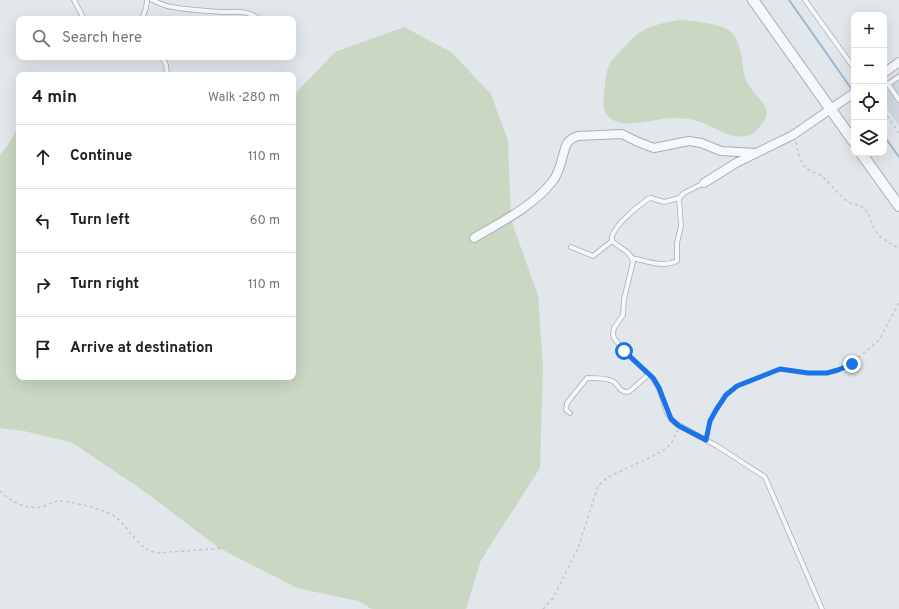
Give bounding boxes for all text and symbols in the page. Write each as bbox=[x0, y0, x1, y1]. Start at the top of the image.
map controls bbox=[851, 12, 887, 156]
button: + bbox=[851, 12, 887, 48]
search box bbox=[16, 16, 296, 60]
icon: search bbox=[30, 27, 52, 49]
text: Search here bbox=[62, 29, 142, 48]
button: − bbox=[851, 48, 887, 84]
button: locate bbox=[851, 84, 887, 120]
text: 4 min bbox=[32, 87, 77, 109]
text: Walk · 280 m bbox=[208, 90, 280, 106]
button: layers bbox=[851, 120, 887, 156]
icon: ahead bbox=[32, 146, 54, 168]
text: Continue bbox=[70, 147, 132, 166]
text: 110 m bbox=[248, 149, 280, 165]
icon: left bbox=[32, 210, 54, 232]
text: Turn left bbox=[70, 211, 130, 230]
text: 60 m bbox=[250, 213, 280, 229]
icon: right bbox=[32, 274, 54, 296]
text: Turn right bbox=[70, 275, 139, 294]
text: 110 m bbox=[248, 277, 280, 293]
icon: arrive bbox=[32, 338, 54, 360]
text: Arrive at destination bbox=[70, 339, 213, 358]
route start bbox=[615, 342, 633, 360]
route end bbox=[843, 355, 861, 373]

